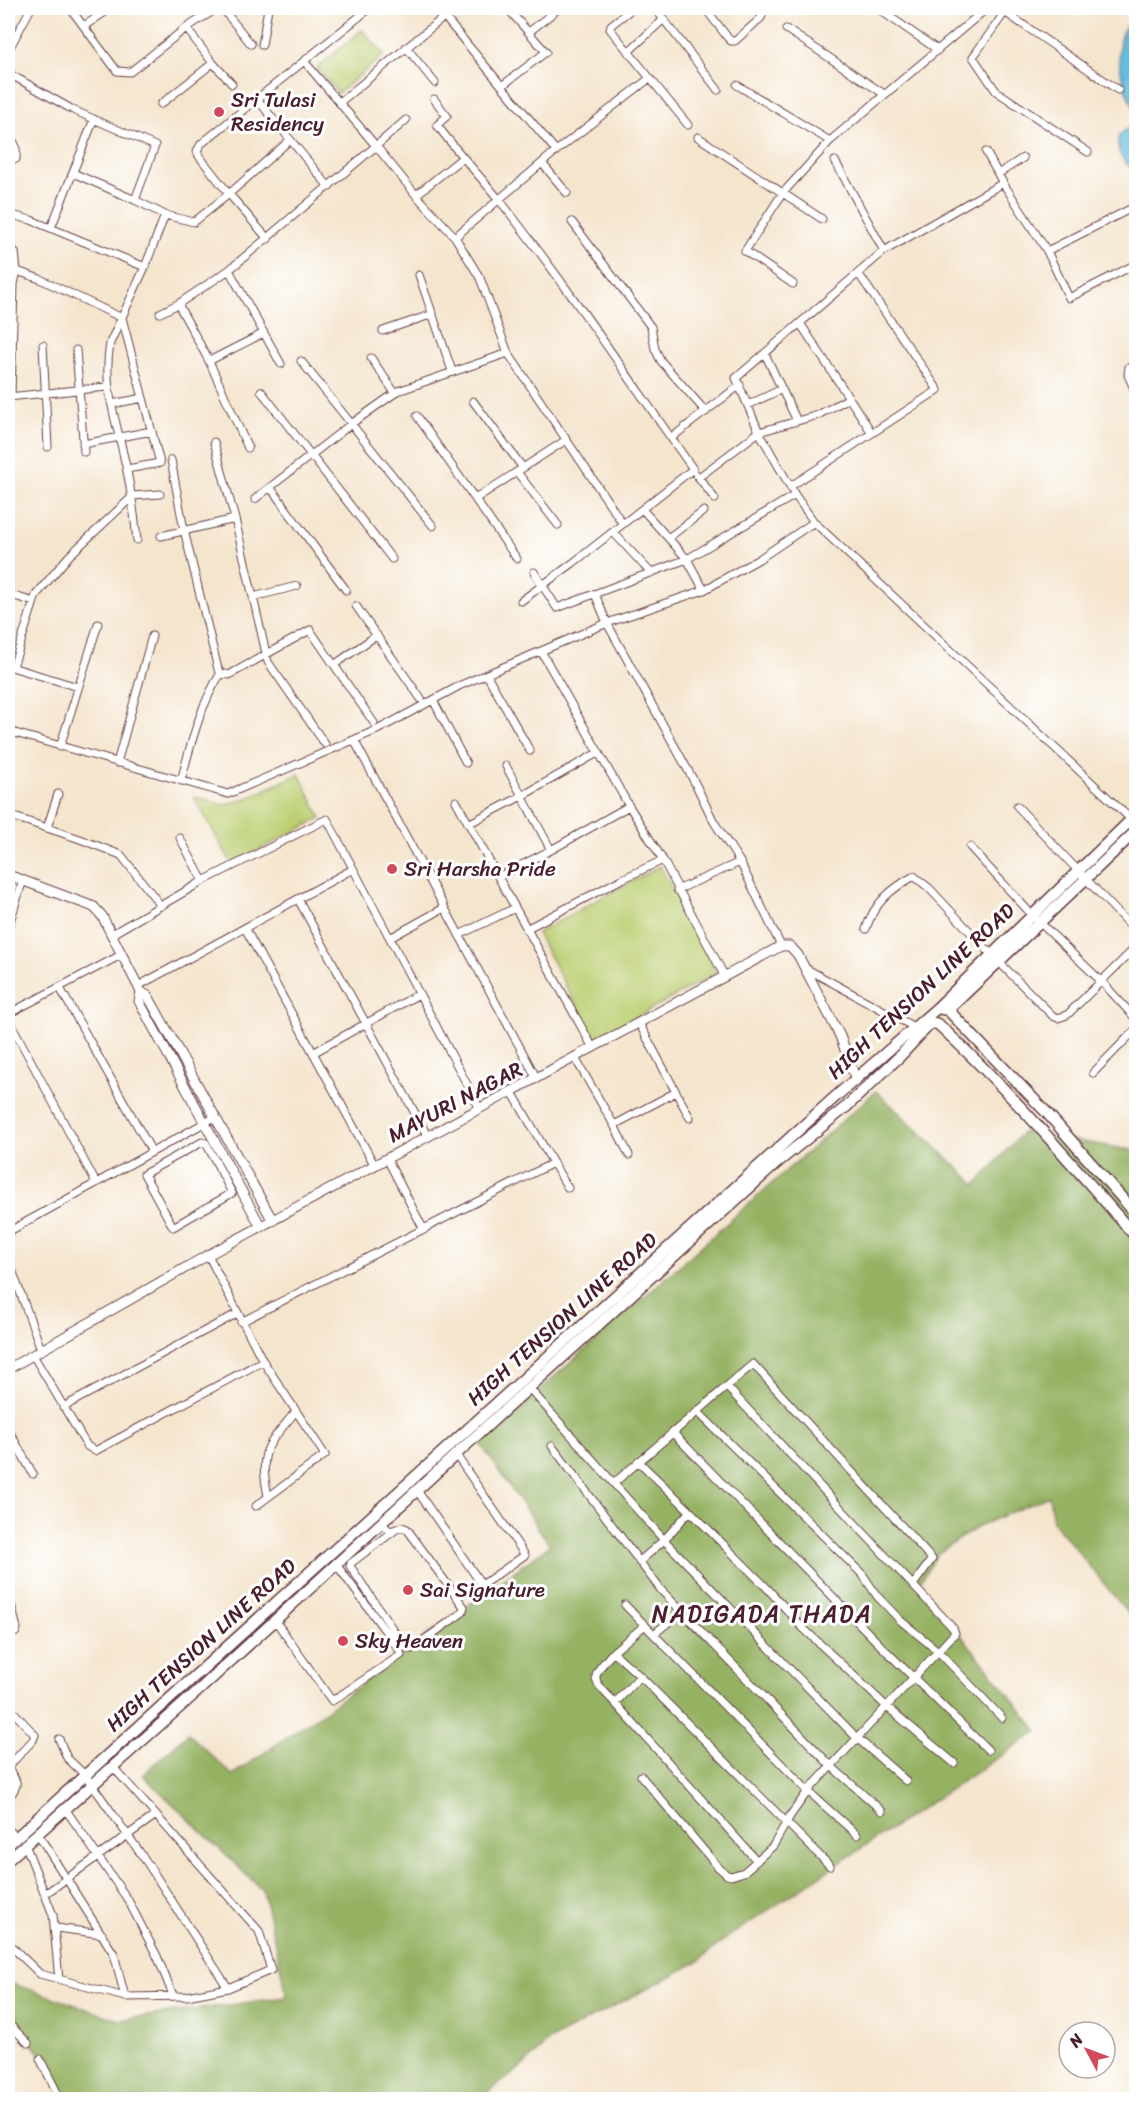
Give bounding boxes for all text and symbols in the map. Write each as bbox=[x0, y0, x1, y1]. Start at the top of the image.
place label: Sri Tulasi Residency bbox=[231, 81, 324, 143]
marker: Sri Tulasi Residency bbox=[212, 105, 226, 119]
place label: Sri Harsha Pride bbox=[404, 850, 556, 888]
marker: Sri Harsha Pride bbox=[385, 862, 399, 876]
street label: HIGH TENSION LINE ROAD bbox=[818, 893, 1024, 1089]
street label: MAYURI NAGAR bbox=[381, 1050, 529, 1154]
street label: HIGH TENSION LINE ROAD bbox=[458, 1222, 667, 1416]
street label: HIGH TENSION LINE ROAD bbox=[97, 1548, 306, 1742]
place label: Sai Signature bbox=[420, 1571, 545, 1609]
marker: Sai Signature bbox=[401, 1583, 415, 1597]
district label: NADIGADA THADA bbox=[652, 1593, 872, 1635]
place label: Sky Heaven bbox=[355, 1622, 463, 1660]
marker: Sky Heaven bbox=[336, 1634, 350, 1648]
north arrow bbox=[1057, 2020, 1117, 2080]
text: N bbox=[1061, 2026, 1091, 2055]

